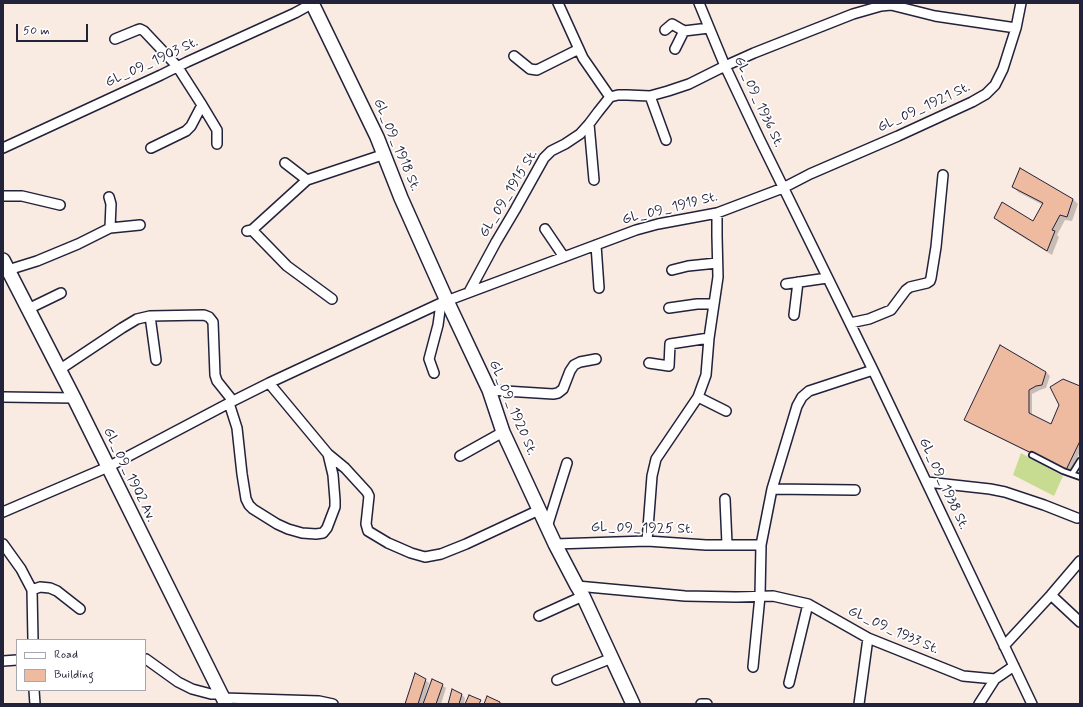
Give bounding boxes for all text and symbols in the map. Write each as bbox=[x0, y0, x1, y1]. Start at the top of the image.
scale bar bbox=[18, 16, 90, 42]
text: 50 m bbox=[23, 23, 50, 39]
street label: GL_09_1903 St. bbox=[103, 34, 201, 92]
street label: GL_09_1936 St. bbox=[730, 54, 786, 150]
street label: GL_09_1921 St. bbox=[875, 79, 973, 137]
street label: GL_09_1918 St. bbox=[369, 96, 423, 194]
street label: GL_09_1915 St. bbox=[476, 147, 542, 241]
street label: GL_09_1919 St. bbox=[621, 189, 719, 229]
street label: GL_09_1920 St. bbox=[484, 358, 540, 458]
street label: GL_09_1902 Av. bbox=[99, 425, 159, 525]
street label: GL_09_1938 St. bbox=[914, 436, 972, 532]
street label: GL_09_1925 St. bbox=[591, 520, 693, 538]
street label: GL_09_1933 St. bbox=[845, 603, 941, 659]
legend bbox=[16, 639, 146, 691]
text: Road bbox=[54, 647, 78, 663]
text: Building bbox=[54, 667, 94, 683]

